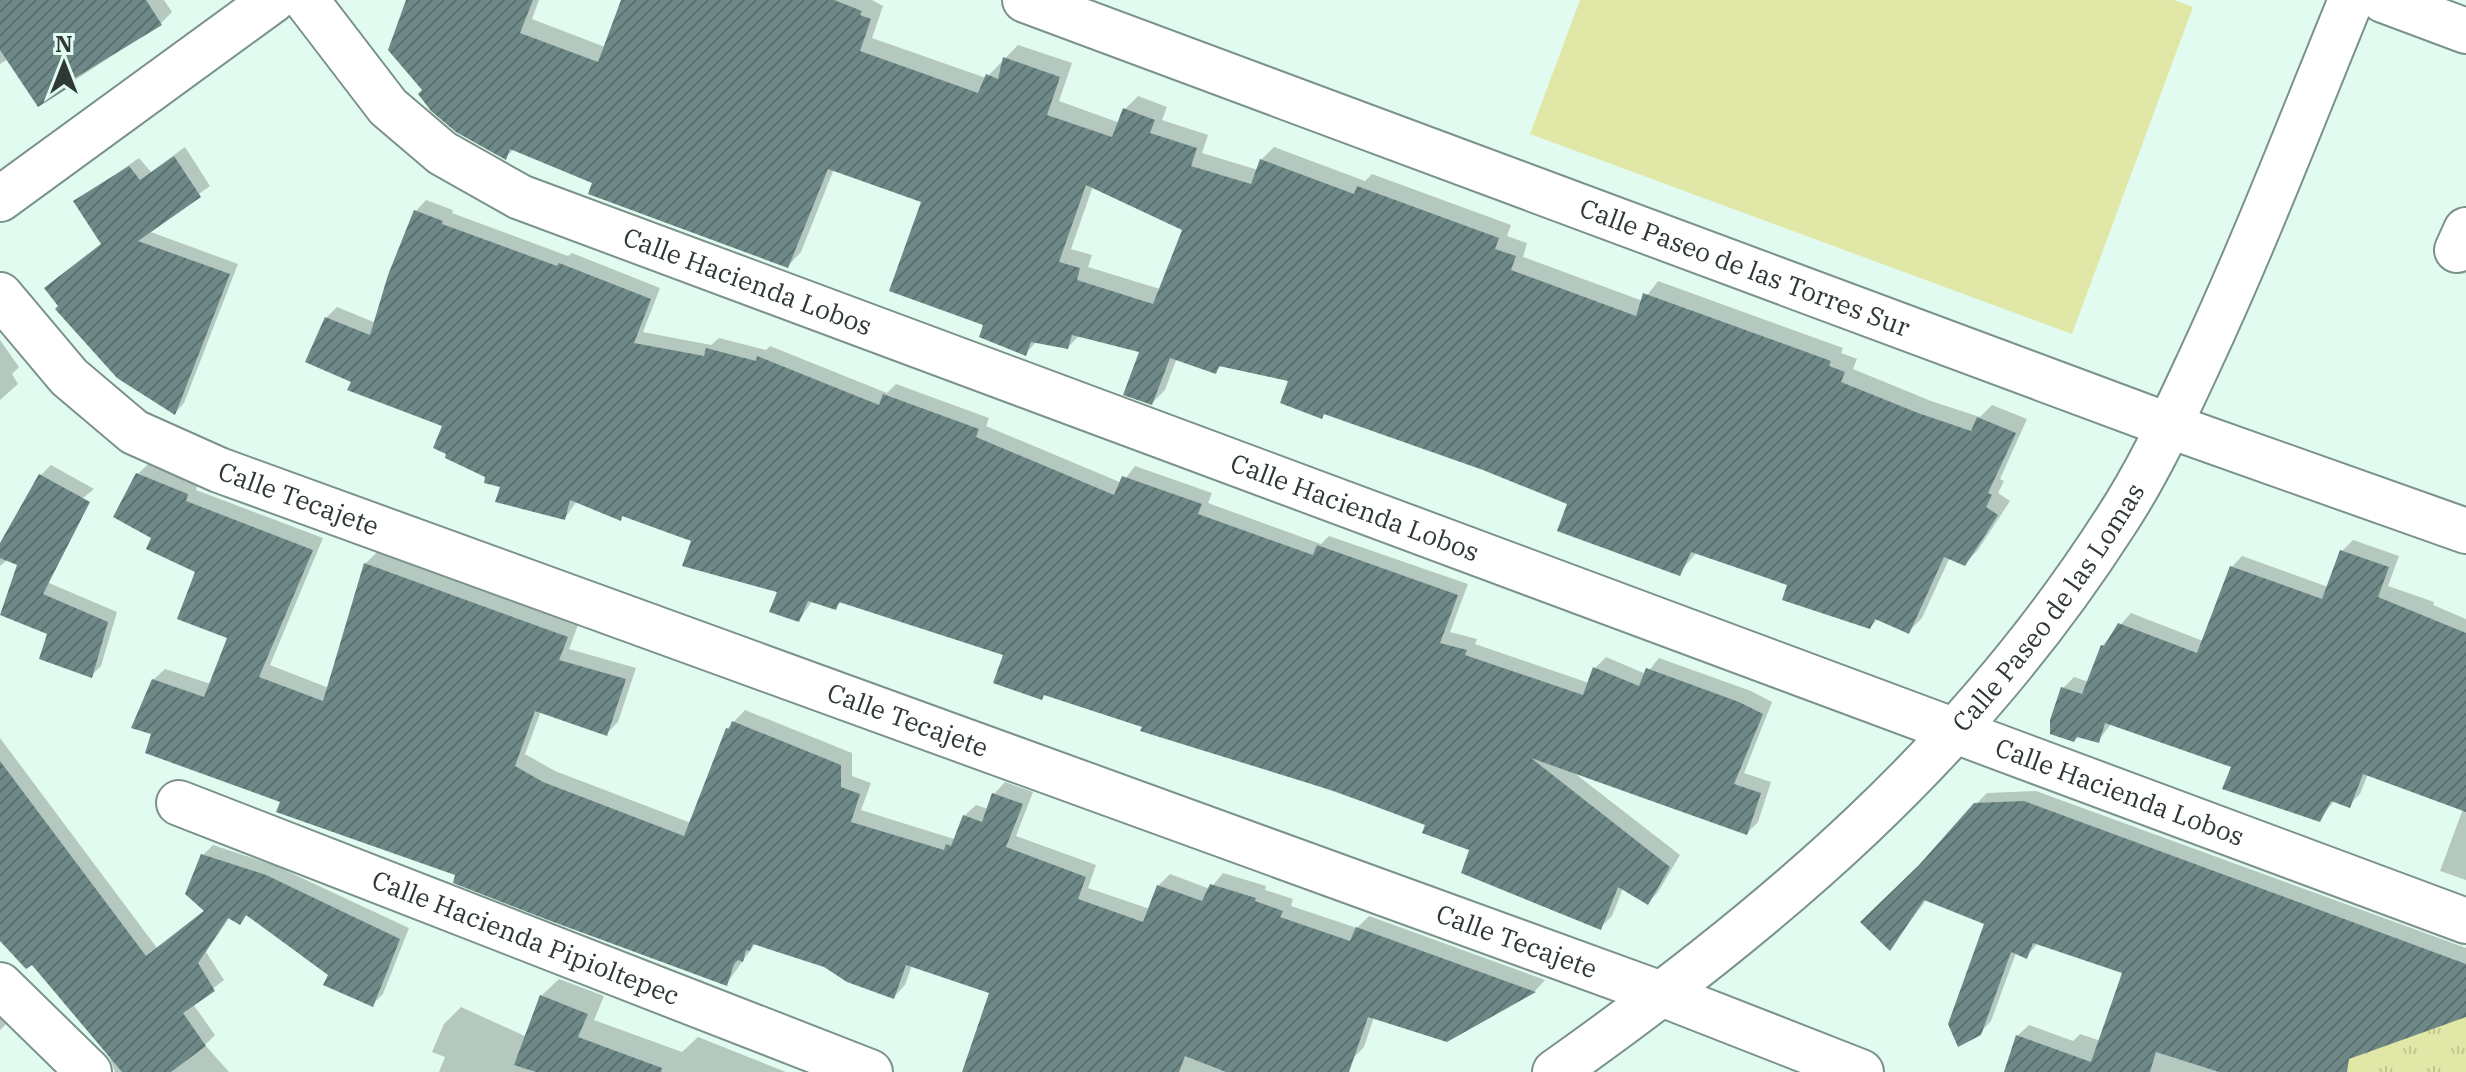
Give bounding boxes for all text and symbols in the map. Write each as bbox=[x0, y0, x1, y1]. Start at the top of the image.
north arrow bbox=[24, 24, 104, 104]
text: N bbox=[55, 29, 73, 58]
street label: Calle Paseo de las Torres Sur bbox=[1575, 190, 1915, 344]
street label: Calle Hacienda Lobos bbox=[619, 219, 877, 342]
street label: Calle Hacienda Lobos bbox=[1226, 445, 1484, 568]
street label: Calle Tecajete bbox=[214, 453, 384, 543]
street label: Calle Paseo de las Lomas bbox=[1944, 476, 2152, 738]
street label: Calle Tecajete bbox=[823, 674, 993, 764]
street label: Calle Hacienda Lobos bbox=[1991, 729, 2249, 853]
street label: Calle Hacienda Pipioltepec bbox=[367, 862, 685, 1012]
street label: Calle Tecajete bbox=[1432, 896, 1602, 985]

